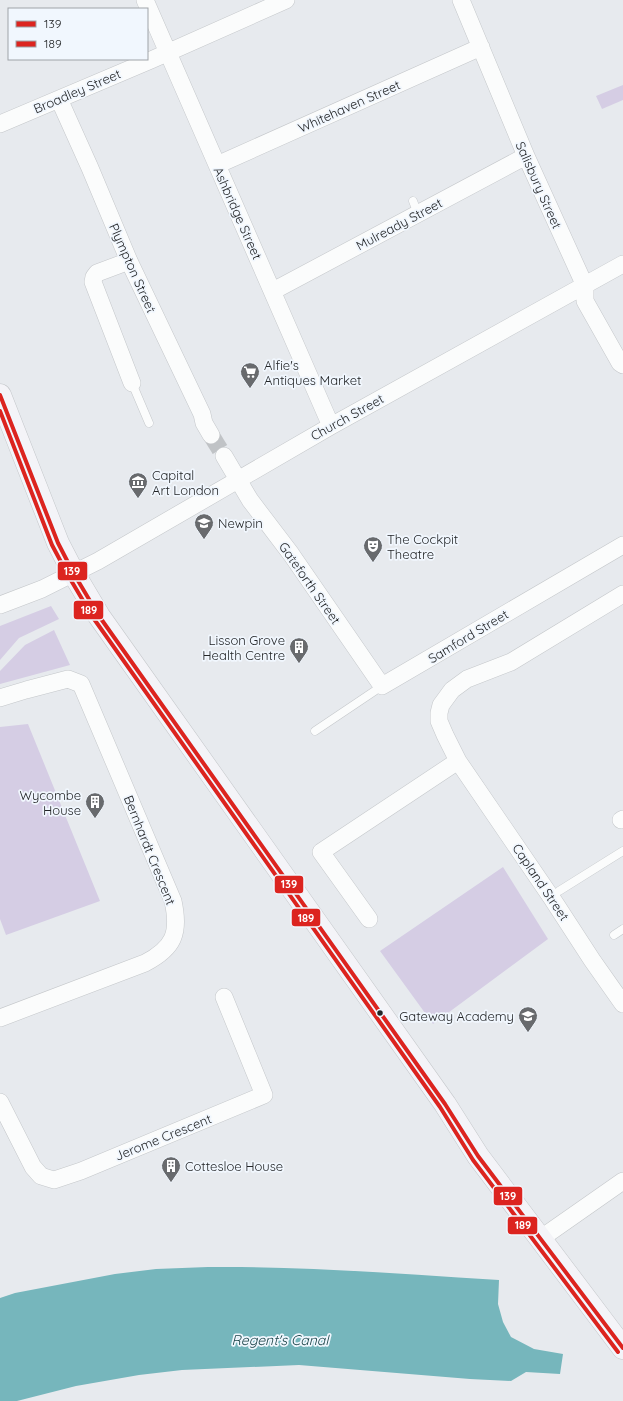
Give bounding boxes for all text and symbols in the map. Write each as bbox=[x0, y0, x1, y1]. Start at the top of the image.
legend bbox=[8, 8, 148, 60]
text: 139 bbox=[44, 16, 62, 31]
text: 189 bbox=[44, 36, 62, 51]
street label: Broadley Street bbox=[31, 65, 123, 117]
street label: Whitehaven Street bbox=[295, 76, 403, 136]
street label: Salisbury Street bbox=[513, 139, 565, 231]
street label: Ashbridge Street bbox=[210, 164, 266, 262]
street label: Mulready Street bbox=[353, 195, 445, 253]
street label: Plympton Street bbox=[106, 221, 160, 315]
place label: Alfie's Antiques Market bbox=[264, 357, 361, 388]
supermarket icon: Alfie's Antiques Market bbox=[239, 361, 261, 389]
street label: Church Street bbox=[308, 390, 386, 444]
place label: Capital Art London bbox=[152, 467, 219, 498]
museum icon: Capital Art London bbox=[127, 471, 149, 499]
school or university icon: Newpin bbox=[193, 512, 215, 540]
place label: Newpin bbox=[218, 515, 263, 531]
place label: The Cockpit Theatre bbox=[387, 531, 458, 562]
theatre icon: The Cockpit Theatre bbox=[362, 535, 384, 563]
street label: Gateforth Street bbox=[276, 539, 344, 627]
line badge: 139 bbox=[57, 561, 88, 581]
text: 139 bbox=[64, 564, 80, 578]
line badge: 189 bbox=[73, 600, 104, 620]
text: 189 bbox=[81, 603, 97, 617]
street label: Samford Street bbox=[425, 606, 511, 666]
place label: Lisson Grove Health Centre bbox=[202, 632, 285, 663]
building icon: Lisson Grove Health Centre bbox=[288, 636, 310, 664]
place label: Wycombe House bbox=[19, 787, 81, 818]
building icon: Wycombe House bbox=[84, 791, 106, 819]
street label: Bernhardt Crescent bbox=[121, 793, 179, 907]
street label: Capland Street bbox=[509, 840, 573, 924]
line badge: 139 bbox=[274, 875, 304, 894]
text: 139 bbox=[281, 877, 297, 891]
line badge: 189 bbox=[291, 908, 321, 927]
text: 189 bbox=[298, 911, 314, 925]
school or university icon: Gateway Academy bbox=[517, 1005, 539, 1033]
unlabelled marker bbox=[375, 1008, 385, 1018]
place label: Gateway Academy bbox=[399, 1008, 514, 1024]
street label: Jerome Crescent bbox=[112, 1110, 214, 1164]
building icon: Cottesloe House bbox=[160, 1155, 182, 1183]
place label: Cottesloe House bbox=[185, 1158, 283, 1174]
line badge: 139 bbox=[493, 1186, 523, 1206]
text: 139 bbox=[500, 1189, 516, 1203]
line badge: 189 bbox=[507, 1216, 538, 1235]
text: 189 bbox=[515, 1218, 531, 1232]
water label: Regent's Canal bbox=[232, 1331, 330, 1349]

